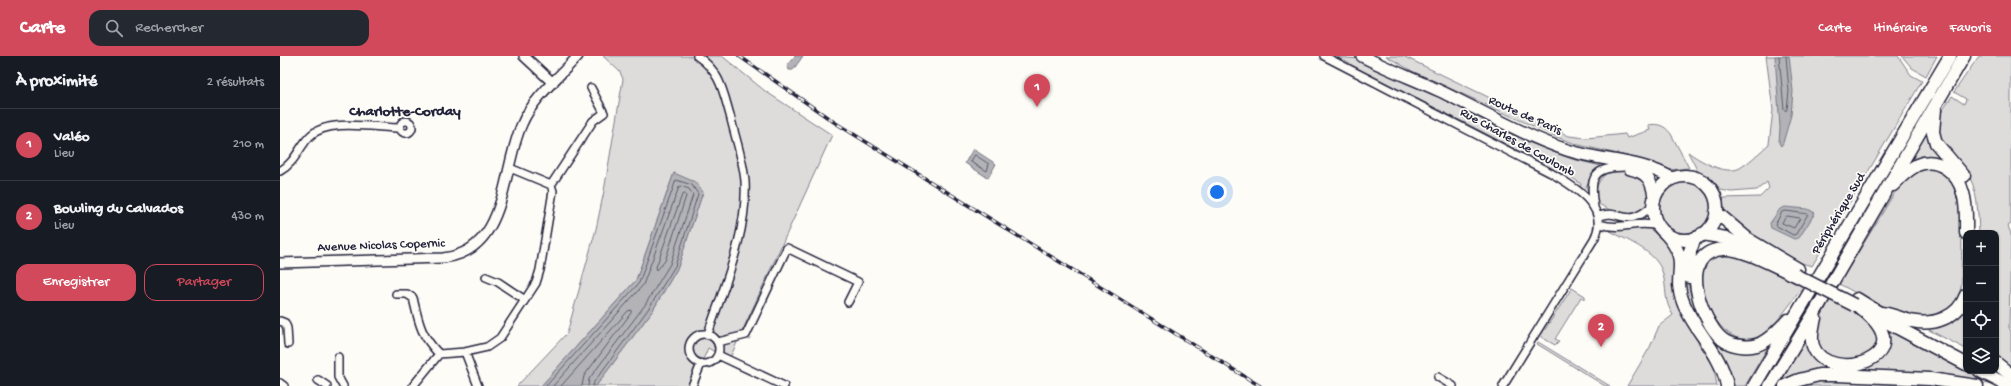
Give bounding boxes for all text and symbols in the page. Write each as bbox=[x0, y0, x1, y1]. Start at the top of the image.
search box bbox=[89, 10, 369, 46]
text: Carte bbox=[20, 17, 65, 40]
icon: search bbox=[103, 17, 125, 39]
text: Rechercher bbox=[135, 19, 203, 37]
text: Carte bbox=[1818, 20, 1852, 37]
text: Itinéraire bbox=[1874, 20, 1927, 37]
text: Favoris bbox=[1949, 20, 1991, 37]
text: À proximité bbox=[16, 72, 97, 92]
pin: 1 bbox=[1024, 74, 1050, 107]
text: 2 résultats bbox=[207, 75, 264, 90]
street label: Route de Paris bbox=[1486, 93, 1565, 139]
district label: Charlotte-Corday bbox=[348, 103, 461, 121]
street label: Rue Charles de Coulomb bbox=[1457, 105, 1577, 181]
text: Valéo bbox=[54, 128, 90, 146]
text: 1 bbox=[26, 137, 32, 152]
text: 210 m bbox=[233, 137, 264, 152]
text: Lieu bbox=[54, 146, 74, 161]
street label: Périphérique Sud bbox=[1808, 169, 1870, 258]
your location bbox=[1207, 182, 1227, 202]
text: Bowling du Calvados bbox=[54, 200, 183, 218]
text: 2 bbox=[26, 209, 32, 224]
text: 430 m bbox=[231, 209, 264, 224]
text: Lieu bbox=[54, 218, 74, 233]
map controls bbox=[1963, 230, 1999, 374]
button: + bbox=[1963, 230, 1999, 266]
street label: Avenue Nicolas Copernic bbox=[317, 236, 446, 256]
button: Enregistrer bbox=[16, 264, 136, 301]
button: Partager bbox=[144, 264, 264, 301]
button: − bbox=[1963, 266, 1999, 302]
button: locate bbox=[1963, 302, 1999, 338]
pin: 2 bbox=[1588, 314, 1614, 347]
button: layers bbox=[1963, 338, 1999, 374]

